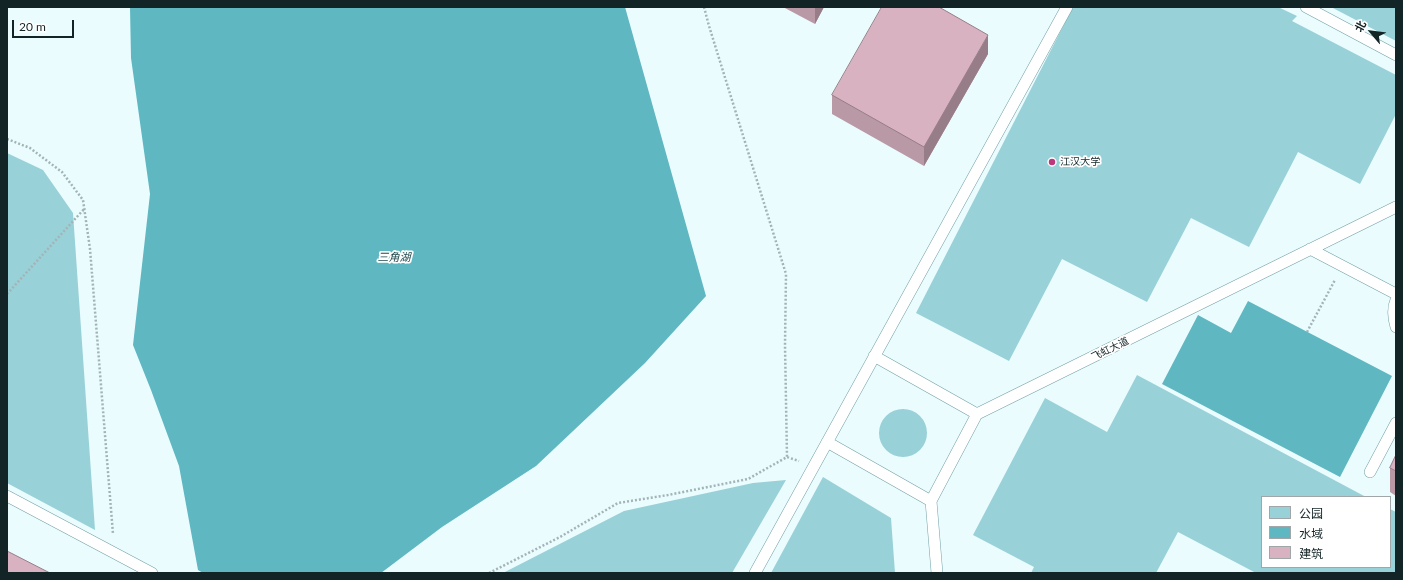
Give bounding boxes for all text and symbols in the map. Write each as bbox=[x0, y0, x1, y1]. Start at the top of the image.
scale bar bbox=[14, 12, 76, 38]
north arrow bbox=[1351, 12, 1391, 52]
text: 北 bbox=[1352, 18, 1368, 34]
text: 20 m bbox=[19, 19, 46, 34]
place label: 江汉大学 bbox=[1060, 156, 1100, 168]
marker: 江汉大学 bbox=[1047, 157, 1057, 167]
water label: 三角湖 bbox=[378, 250, 410, 264]
street label: 飞虹大道 bbox=[1089, 335, 1131, 363]
legend bbox=[1261, 496, 1391, 568]
text: 公园 bbox=[1299, 506, 1323, 521]
text: 水域 bbox=[1299, 526, 1323, 541]
text: 建筑 bbox=[1299, 546, 1323, 561]

